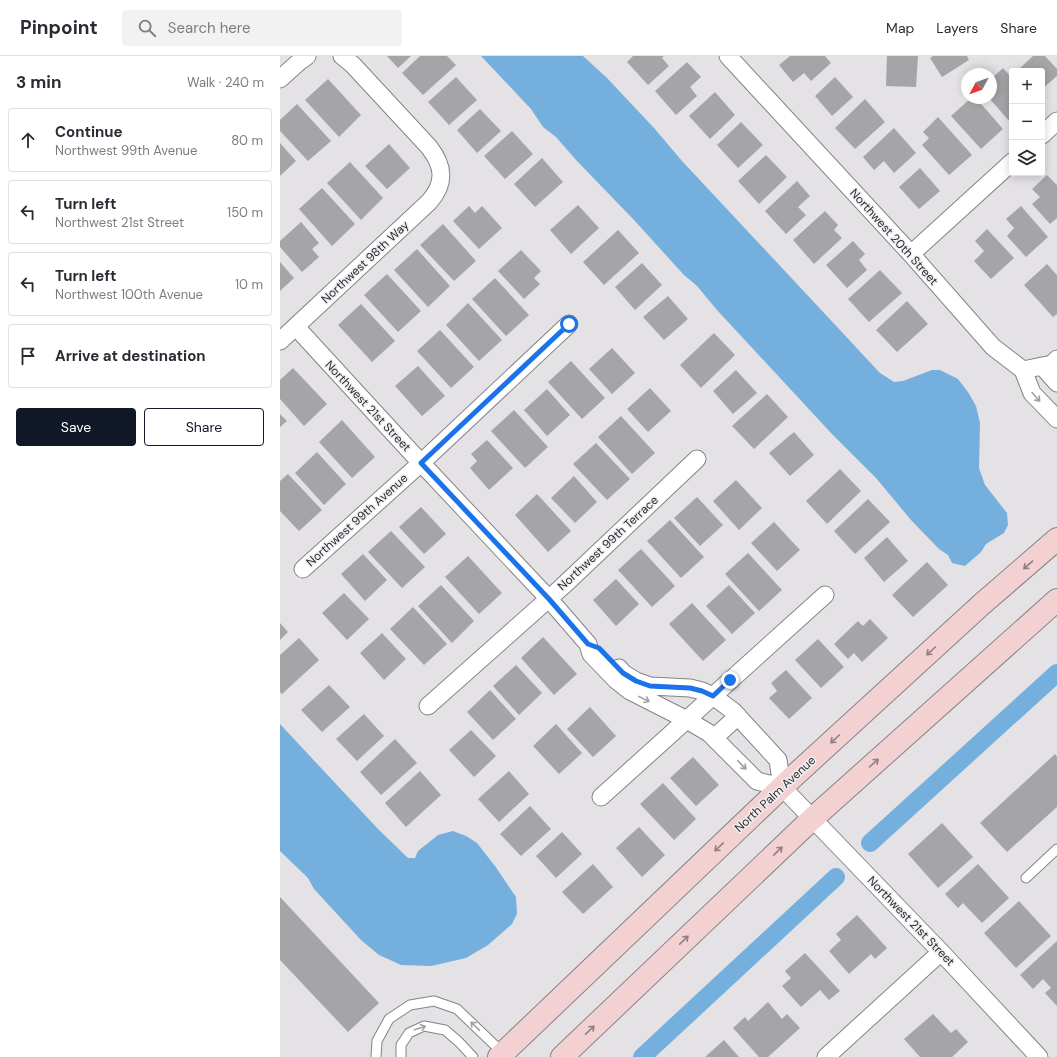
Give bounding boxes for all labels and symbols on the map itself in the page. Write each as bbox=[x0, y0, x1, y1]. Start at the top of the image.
north arrow bbox=[961, 68, 997, 104]
street label: Northwest 20th Street bbox=[846, 185, 942, 289]
street label: Northwest 98th Way bbox=[318, 217, 413, 307]
route start bbox=[560, 315, 578, 333]
street label: Northwest 21st Street bbox=[322, 357, 415, 455]
one-way arrow bbox=[1031, 392, 1041, 402]
street label: Northwest 99th Avenue bbox=[303, 470, 411, 570]
street label: Northwest 99th Terrace bbox=[554, 492, 662, 594]
one-way arrow bbox=[1022, 560, 1033, 569]
one-way arrow bbox=[925, 647, 936, 656]
route end bbox=[721, 671, 739, 689]
one-way arrow bbox=[638, 696, 650, 703]
one-way arrow bbox=[830, 734, 840, 743]
street label: North Palm Avenue bbox=[731, 752, 819, 836]
one-way arrow bbox=[869, 758, 879, 767]
one-way arrow bbox=[737, 760, 746, 770]
one-way arrow bbox=[714, 842, 724, 852]
one-way arrow bbox=[773, 846, 783, 855]
street label: Northwest 21st Street bbox=[864, 873, 958, 970]
one-way arrow bbox=[679, 935, 689, 945]
one-way arrow bbox=[470, 1021, 480, 1031]
one-way arrow bbox=[414, 1024, 427, 1031]
one-way arrow bbox=[585, 1025, 595, 1035]

